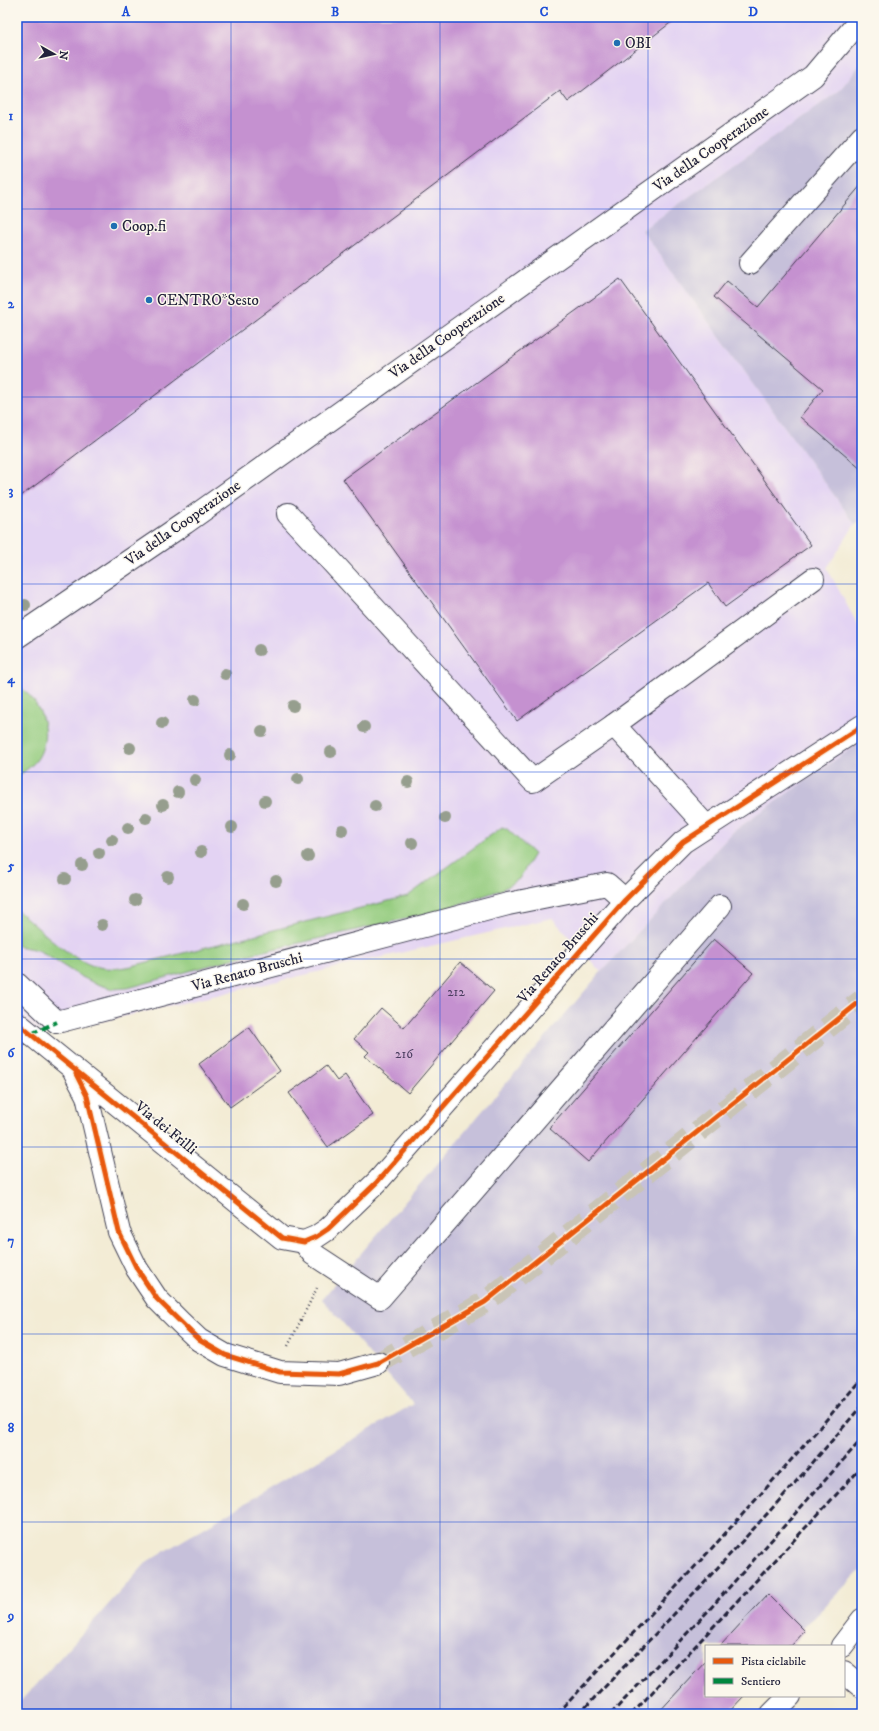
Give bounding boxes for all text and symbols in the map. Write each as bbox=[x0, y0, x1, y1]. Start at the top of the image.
text: A bbox=[121, 4, 131, 20]
text: B bbox=[331, 4, 339, 20]
text: C bbox=[540, 4, 549, 20]
text: D bbox=[748, 4, 758, 20]
north arrow bbox=[34, 34, 74, 74]
place label: OBI bbox=[625, 34, 651, 53]
marker: OBI bbox=[612, 38, 622, 48]
text: N bbox=[55, 50, 70, 61]
street label: Via della Cooperazione bbox=[649, 102, 773, 197]
text: 1 bbox=[9, 108, 14, 124]
place label: Coop.fi bbox=[122, 217, 167, 236]
marker: Coop.fi bbox=[109, 221, 119, 231]
street label: Via della Cooperazione bbox=[385, 289, 509, 384]
place label: CENTRO*Sesto bbox=[157, 291, 259, 310]
marker: CENTRO*Sesto bbox=[144, 295, 154, 305]
text: 2 bbox=[8, 296, 15, 312]
street label: Via della Cooperazione bbox=[121, 476, 245, 571]
text: 3 bbox=[9, 483, 14, 499]
text: 4 bbox=[6, 671, 15, 688]
text: 5 bbox=[7, 858, 15, 874]
street label: Via Renato Bruschi bbox=[513, 909, 603, 1008]
street label: Via Renato Bruschi bbox=[189, 948, 305, 996]
house number: 212 bbox=[447, 984, 465, 1000]
text: 6 bbox=[8, 1045, 16, 1061]
house number: 216 bbox=[395, 1046, 414, 1062]
street label: Via dei Frilli bbox=[130, 1097, 201, 1159]
text: 7 bbox=[8, 1233, 15, 1249]
text: 8 bbox=[8, 1420, 15, 1436]
text: 9 bbox=[7, 1608, 14, 1624]
legend bbox=[705, 1645, 845, 1697]
text: Pista ciclabile bbox=[741, 1654, 806, 1669]
text: Sentiero bbox=[741, 1674, 781, 1689]

